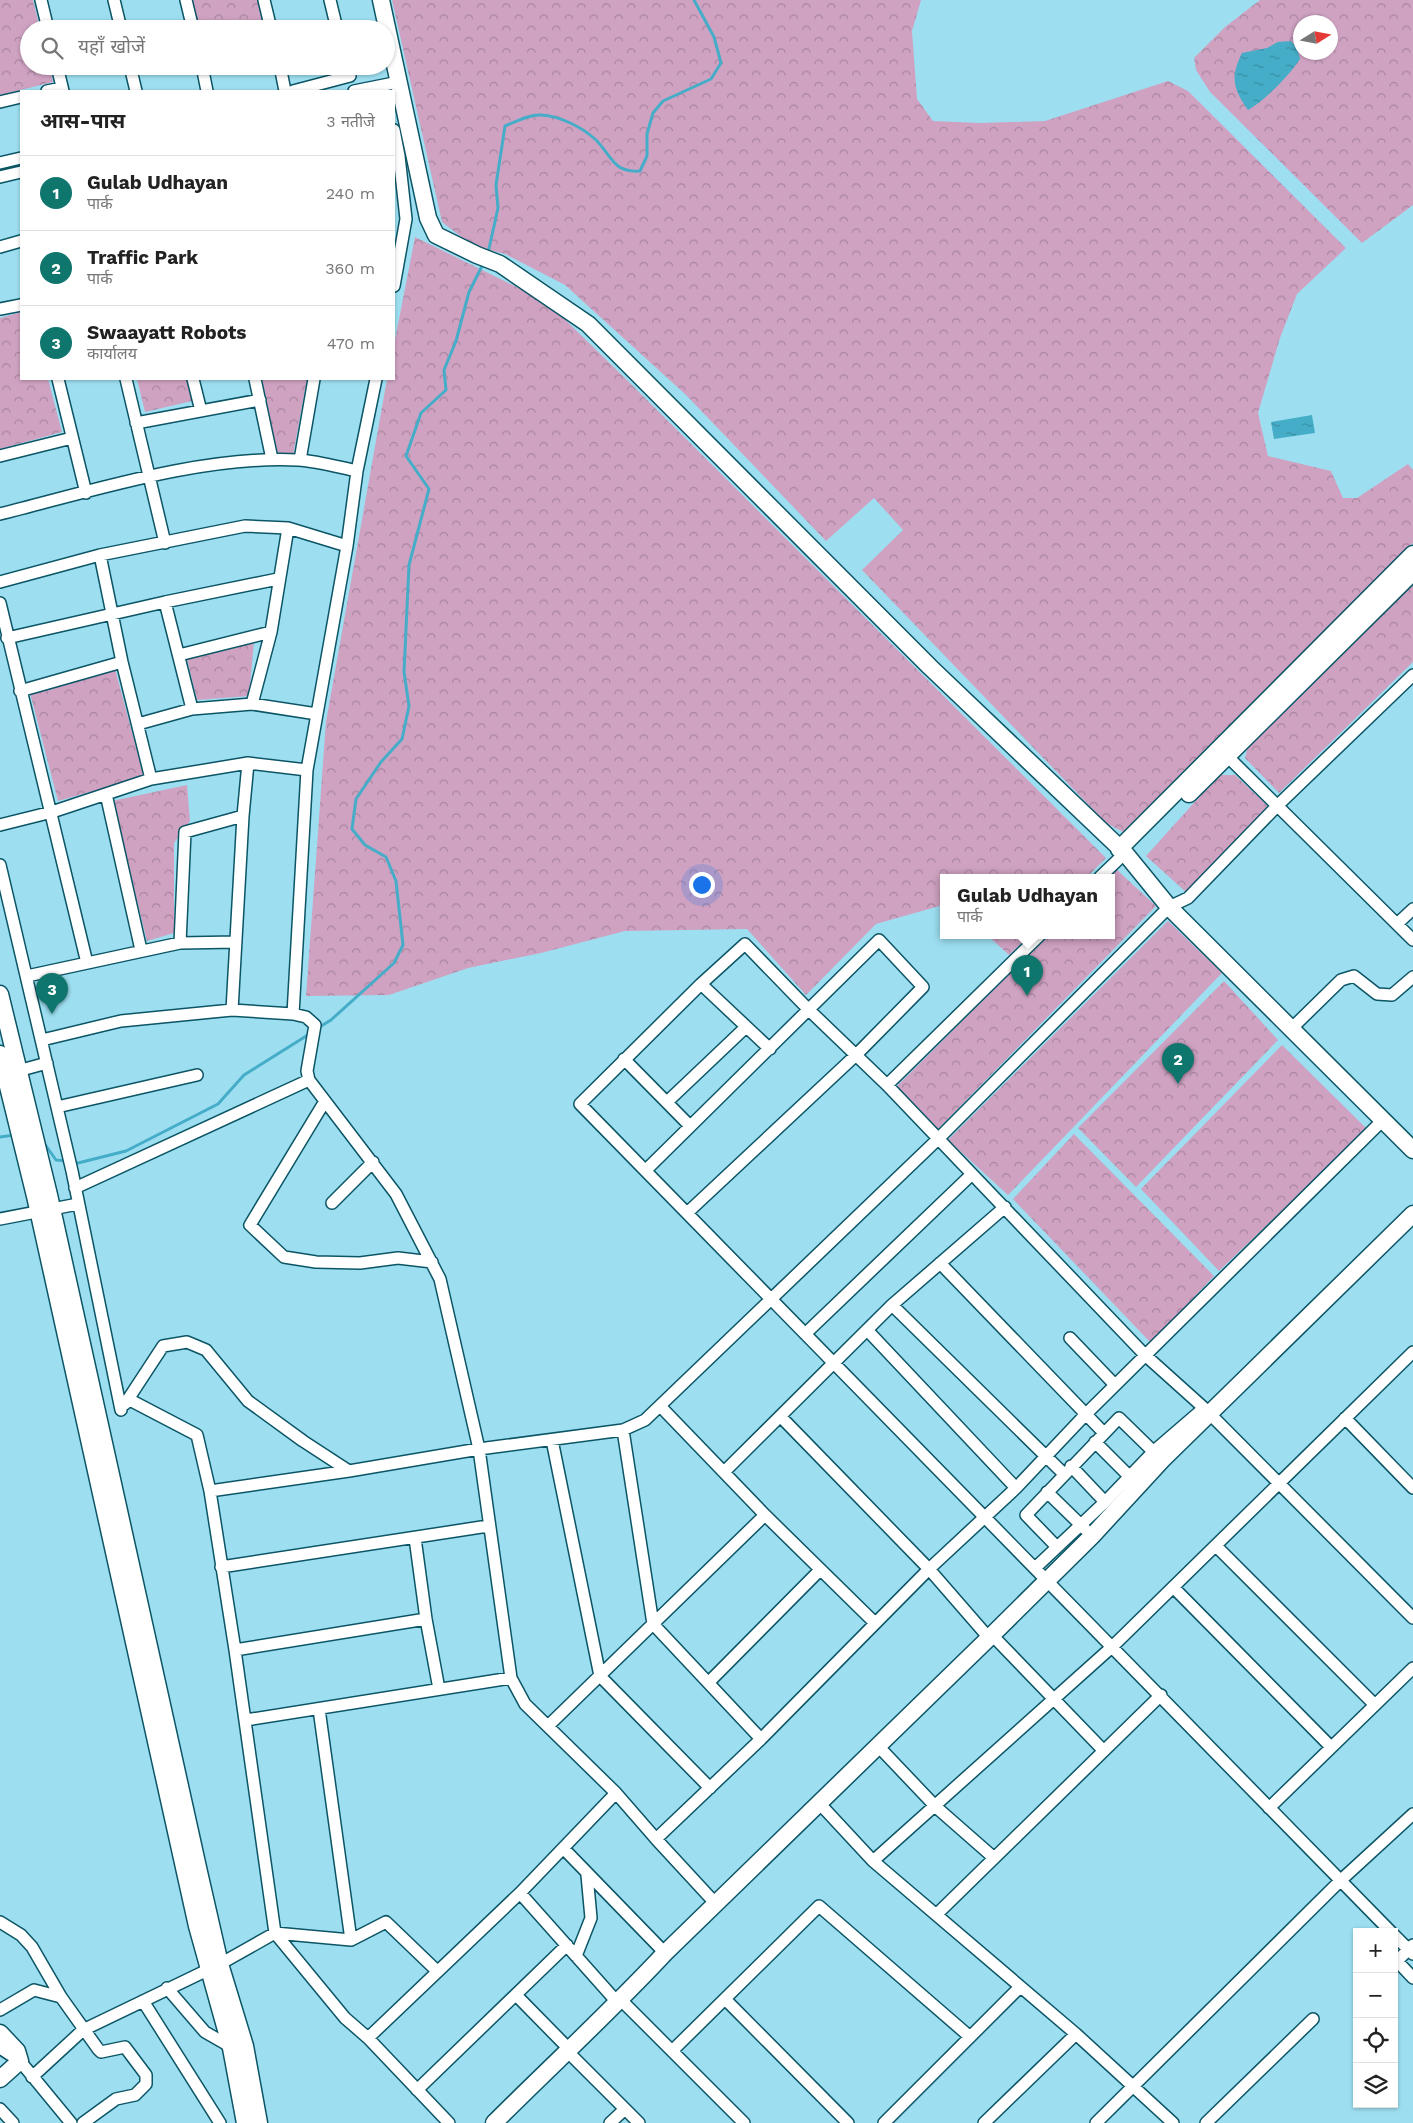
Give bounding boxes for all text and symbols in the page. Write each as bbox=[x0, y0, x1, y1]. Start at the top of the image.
north arrow bbox=[1293, 15, 1338, 60]
search box bbox=[20, 20, 395, 75]
icon: search bbox=[38, 34, 66, 62]
text: यहाँ खोजें bbox=[78, 35, 145, 58]
text: आस-पास bbox=[40, 108, 125, 133]
text: 3 नतीजे bbox=[326, 112, 375, 131]
text: Gulab Udhayan bbox=[87, 171, 228, 194]
text: 1 bbox=[53, 184, 59, 203]
text: 240 m bbox=[326, 184, 375, 203]
text: पार्क bbox=[87, 194, 113, 213]
text: Traffic Park bbox=[87, 246, 198, 269]
text: 2 bbox=[51, 259, 61, 278]
text: 360 m bbox=[325, 259, 375, 278]
text: पार्क bbox=[87, 269, 113, 288]
text: Swaayatt Robots bbox=[87, 321, 246, 344]
text: 3 bbox=[51, 334, 61, 353]
text: 470 m bbox=[327, 334, 375, 353]
text: कार्यालय bbox=[87, 344, 137, 363]
your location bbox=[689, 872, 715, 898]
popup bbox=[940, 874, 1115, 939]
text: Gulab Udhayan bbox=[957, 884, 1098, 907]
text: पार्क bbox=[957, 907, 983, 926]
pin: 1 bbox=[1011, 955, 1043, 996]
pin: 3 bbox=[36, 973, 68, 1014]
pin: 2 bbox=[1162, 1043, 1194, 1084]
map controls bbox=[1353, 1928, 1398, 2108]
button: + bbox=[1353, 1928, 1398, 1973]
button: − bbox=[1353, 1973, 1398, 2018]
button: locate bbox=[1353, 2018, 1398, 2063]
button: layers bbox=[1353, 2063, 1398, 2108]

